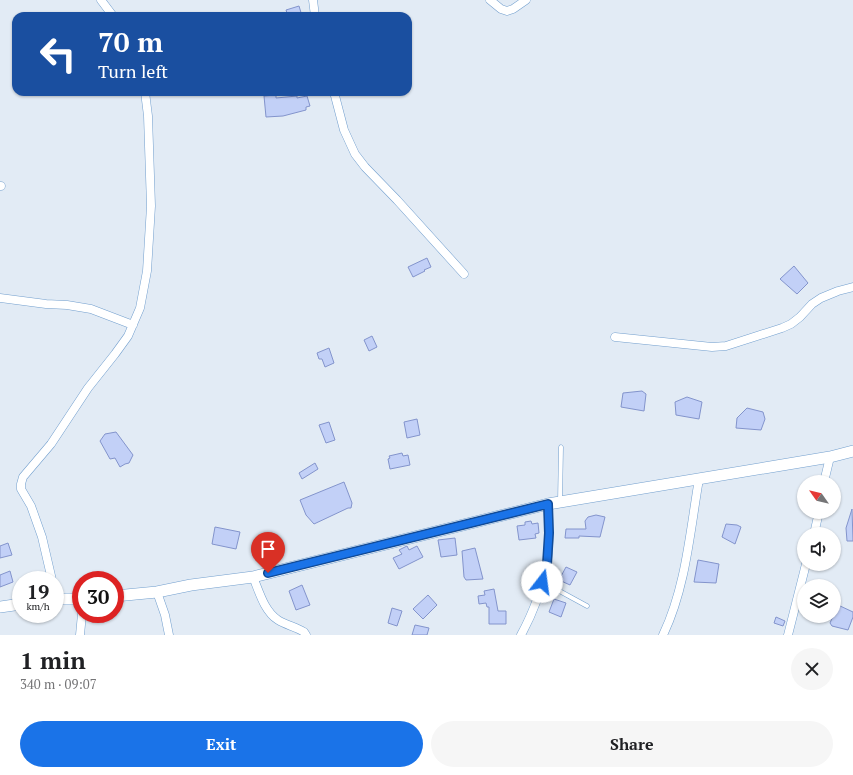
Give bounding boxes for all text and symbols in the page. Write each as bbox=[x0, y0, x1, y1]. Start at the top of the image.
text: 70 m bbox=[98, 23, 163, 60]
icon: left bbox=[32, 28, 84, 80]
text: Turn left bbox=[98, 59, 168, 83]
north arrow bbox=[797, 475, 841, 519]
map controls bbox=[797, 475, 841, 623]
button: sound bbox=[797, 527, 841, 571]
pin bbox=[251, 532, 285, 573]
icon: arrive bbox=[257, 538, 279, 560]
position arrow bbox=[521, 561, 563, 603]
speed limit sign: 30 bbox=[72, 571, 124, 623]
text: 19 bbox=[27, 578, 49, 605]
button: layers bbox=[797, 579, 841, 623]
text: km/h bbox=[26, 600, 50, 613]
text: 1 min bbox=[20, 644, 86, 676]
button: close bbox=[791, 648, 833, 690]
text: 340 m · 09:07 bbox=[20, 675, 97, 693]
button: Exit bbox=[20, 721, 423, 767]
button: Share bbox=[431, 721, 833, 767]

